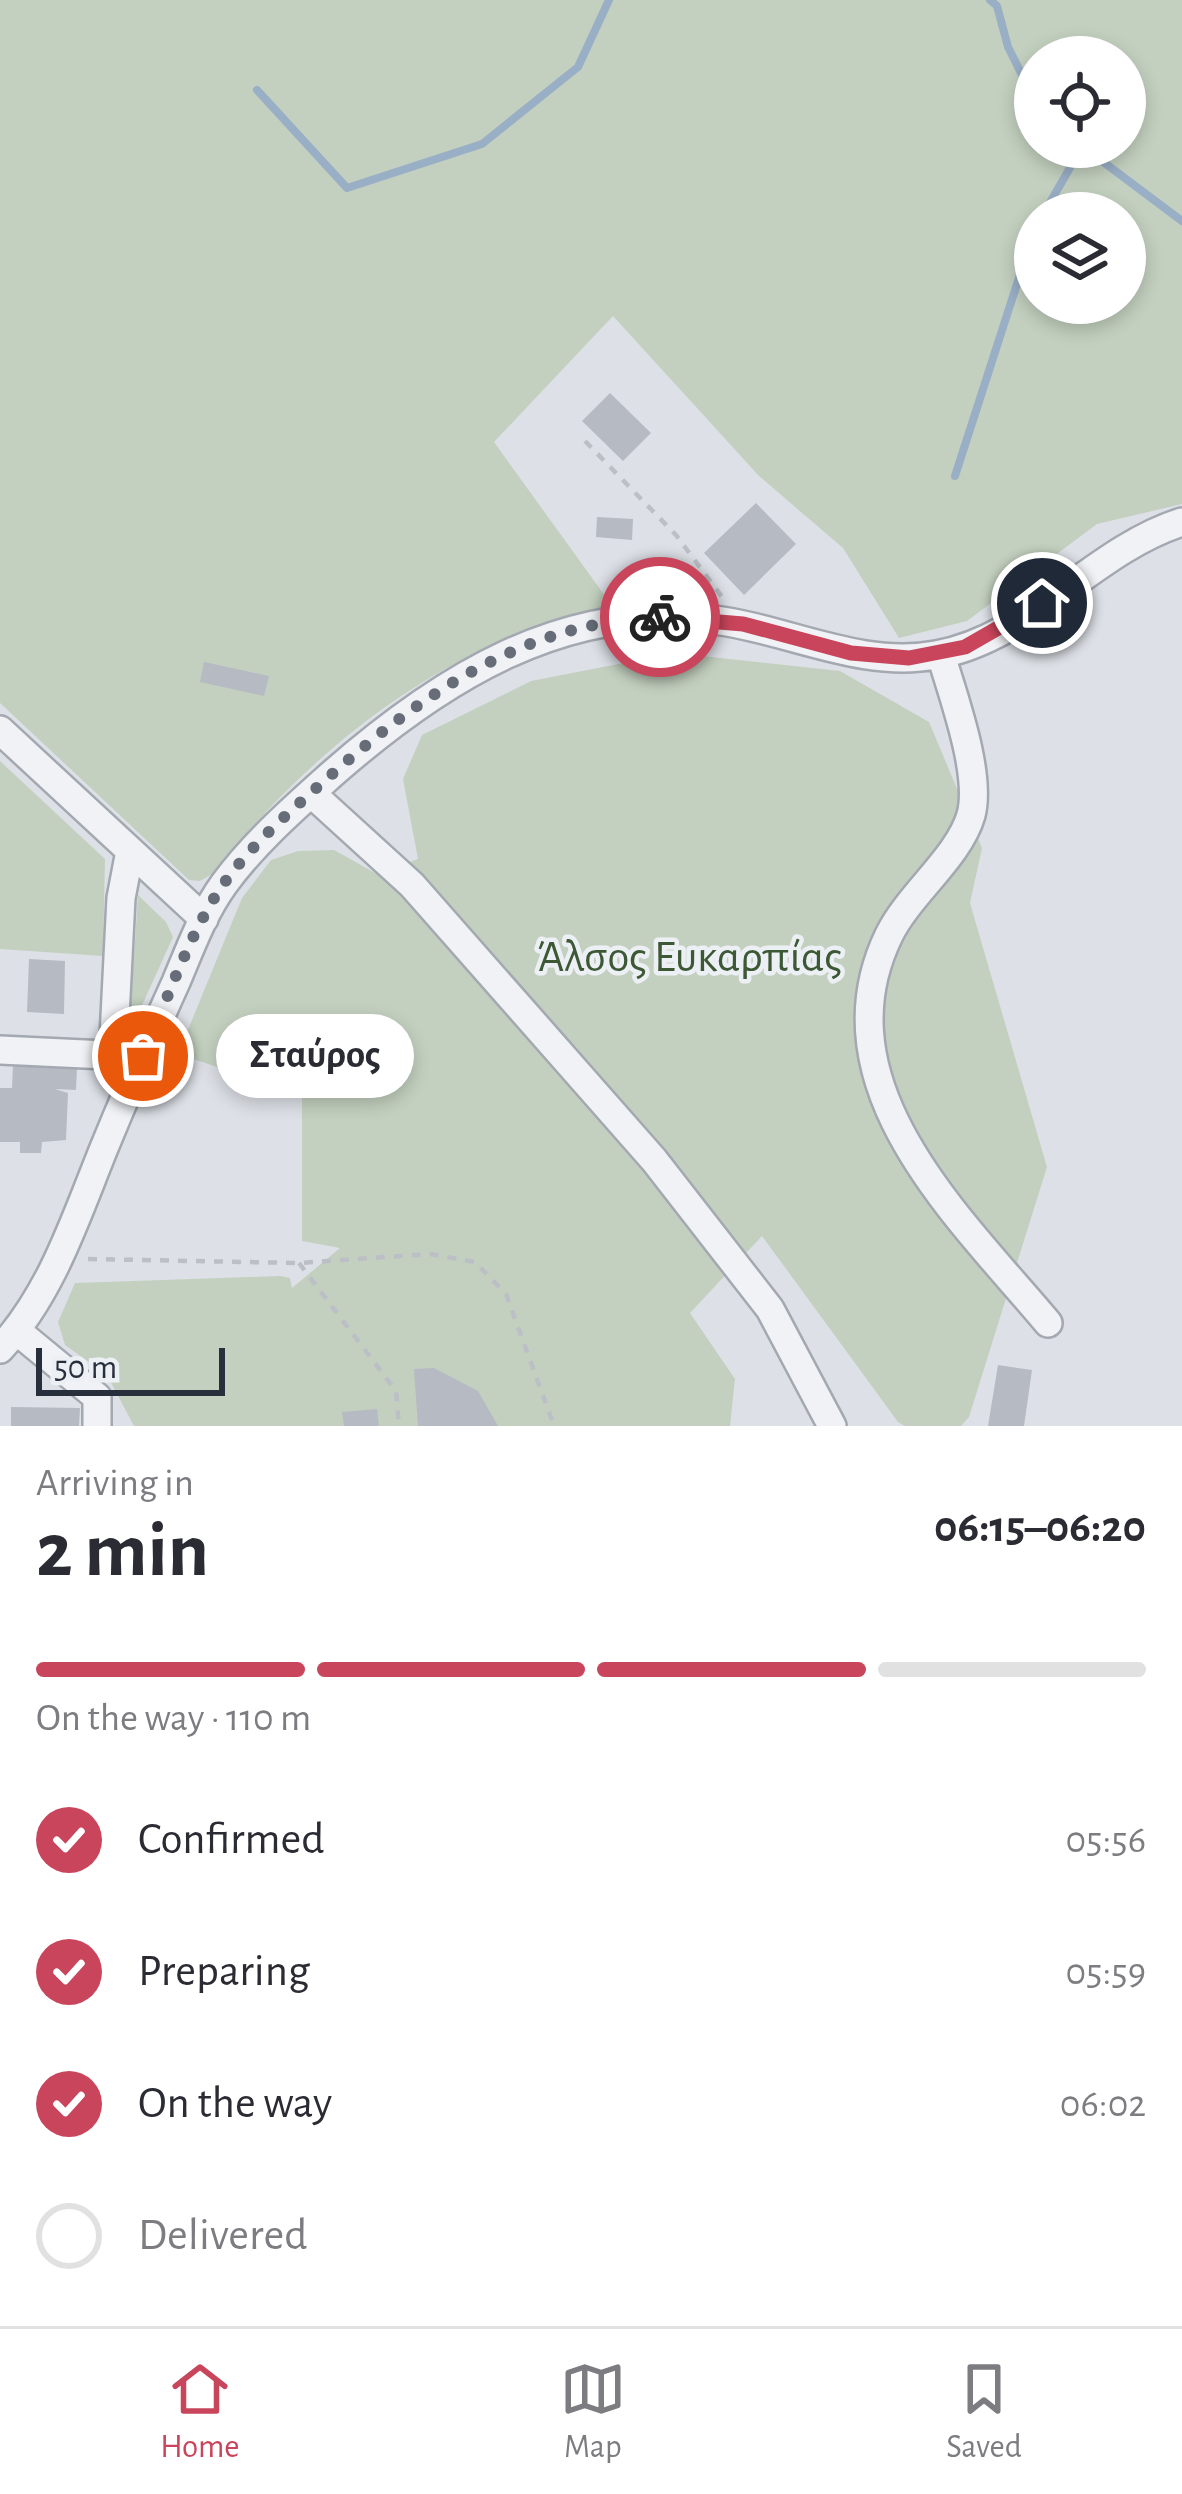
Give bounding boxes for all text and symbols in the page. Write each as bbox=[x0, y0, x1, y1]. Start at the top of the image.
map controls bbox=[1014, 36, 1146, 324]
button: locate bbox=[1014, 36, 1146, 168]
button: layers bbox=[1014, 192, 1146, 324]
pin bbox=[991, 552, 1093, 654]
courier bbox=[600, 557, 720, 677]
icon: home bbox=[1009, 570, 1075, 636]
icon: bike bbox=[627, 584, 693, 650]
park label: Άλσος Ευκαρπίας bbox=[536, 935, 842, 980]
pin bbox=[92, 1005, 194, 1107]
callout: Σταύρος bbox=[215, 1014, 413, 1098]
icon: bag bbox=[110, 1023, 176, 1089]
text: Σταύρος bbox=[249, 1036, 381, 1075]
scale bar bbox=[36, 1342, 225, 1395]
text: 50 m bbox=[54, 1352, 117, 1385]
text: Arriving in bbox=[36, 1464, 194, 1503]
text: 06:15–06:20 bbox=[934, 1505, 1146, 1550]
text: 2 min bbox=[36, 1513, 209, 1591]
text: On the way · 110 m bbox=[36, 1699, 311, 1738]
icon: check bbox=[36, 1807, 102, 1873]
text: Confirmed bbox=[138, 1817, 324, 1862]
text: 05:56 bbox=[1066, 1821, 1146, 1860]
icon: check bbox=[36, 1939, 102, 2005]
text: Preparing bbox=[138, 1949, 310, 1994]
text: 05:59 bbox=[1066, 1953, 1146, 1992]
icon: check bbox=[36, 2071, 102, 2137]
text: On the way bbox=[138, 2081, 332, 2126]
text: 06:02 bbox=[1060, 2085, 1146, 2124]
text: Delivered bbox=[138, 2213, 307, 2258]
tab: Home bbox=[160, 2356, 240, 2468]
tab: Map bbox=[560, 2356, 626, 2468]
tab: Saved bbox=[946, 2356, 1022, 2468]

